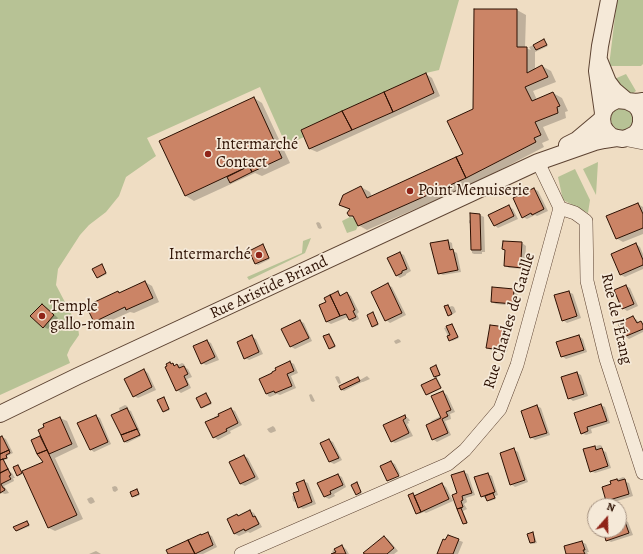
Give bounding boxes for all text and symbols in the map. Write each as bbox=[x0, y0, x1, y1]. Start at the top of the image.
place label: Intermarché Contact bbox=[216, 135, 298, 173]
marker: Intermarché Contact bbox=[203, 149, 213, 159]
place label: Point Menuiserie bbox=[418, 181, 530, 201]
marker: Point Menuiserie bbox=[405, 186, 415, 196]
place label: Intermarché bbox=[169, 245, 251, 265]
marker: Intermarché bbox=[254, 250, 264, 260]
street label: Rue Charles de Gaulle bbox=[480, 250, 540, 392]
street label: Rue Aristide Briand bbox=[207, 252, 331, 324]
street label: Rue de l'Étang bbox=[596, 272, 636, 366]
place label: Temple gallo-romain bbox=[50, 297, 135, 335]
marker: Temple gallo-romain bbox=[37, 311, 47, 321]
north arrow bbox=[587, 498, 627, 538]
text: N bbox=[605, 499, 617, 516]

